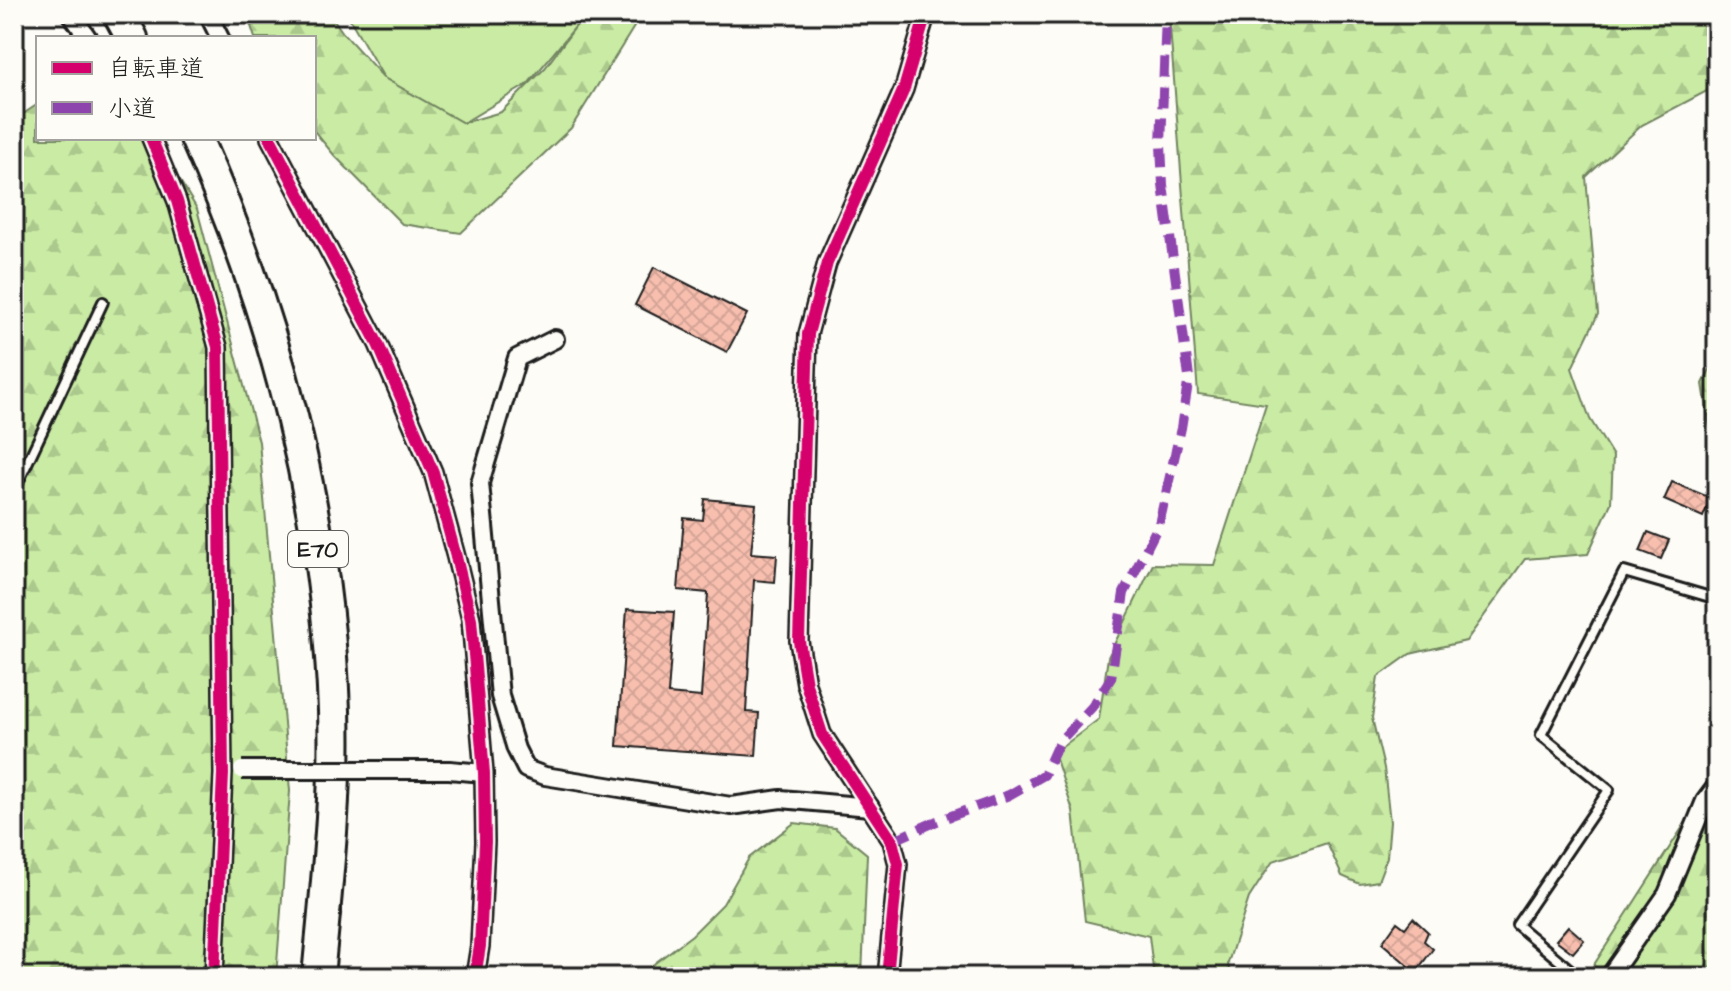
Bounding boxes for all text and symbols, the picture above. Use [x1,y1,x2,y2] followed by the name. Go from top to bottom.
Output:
[36,36,316,140] legend
[108,52,204,86] text: 自転車道
[108,92,156,126] text: 小道
[288,531,348,567] road number: E70

